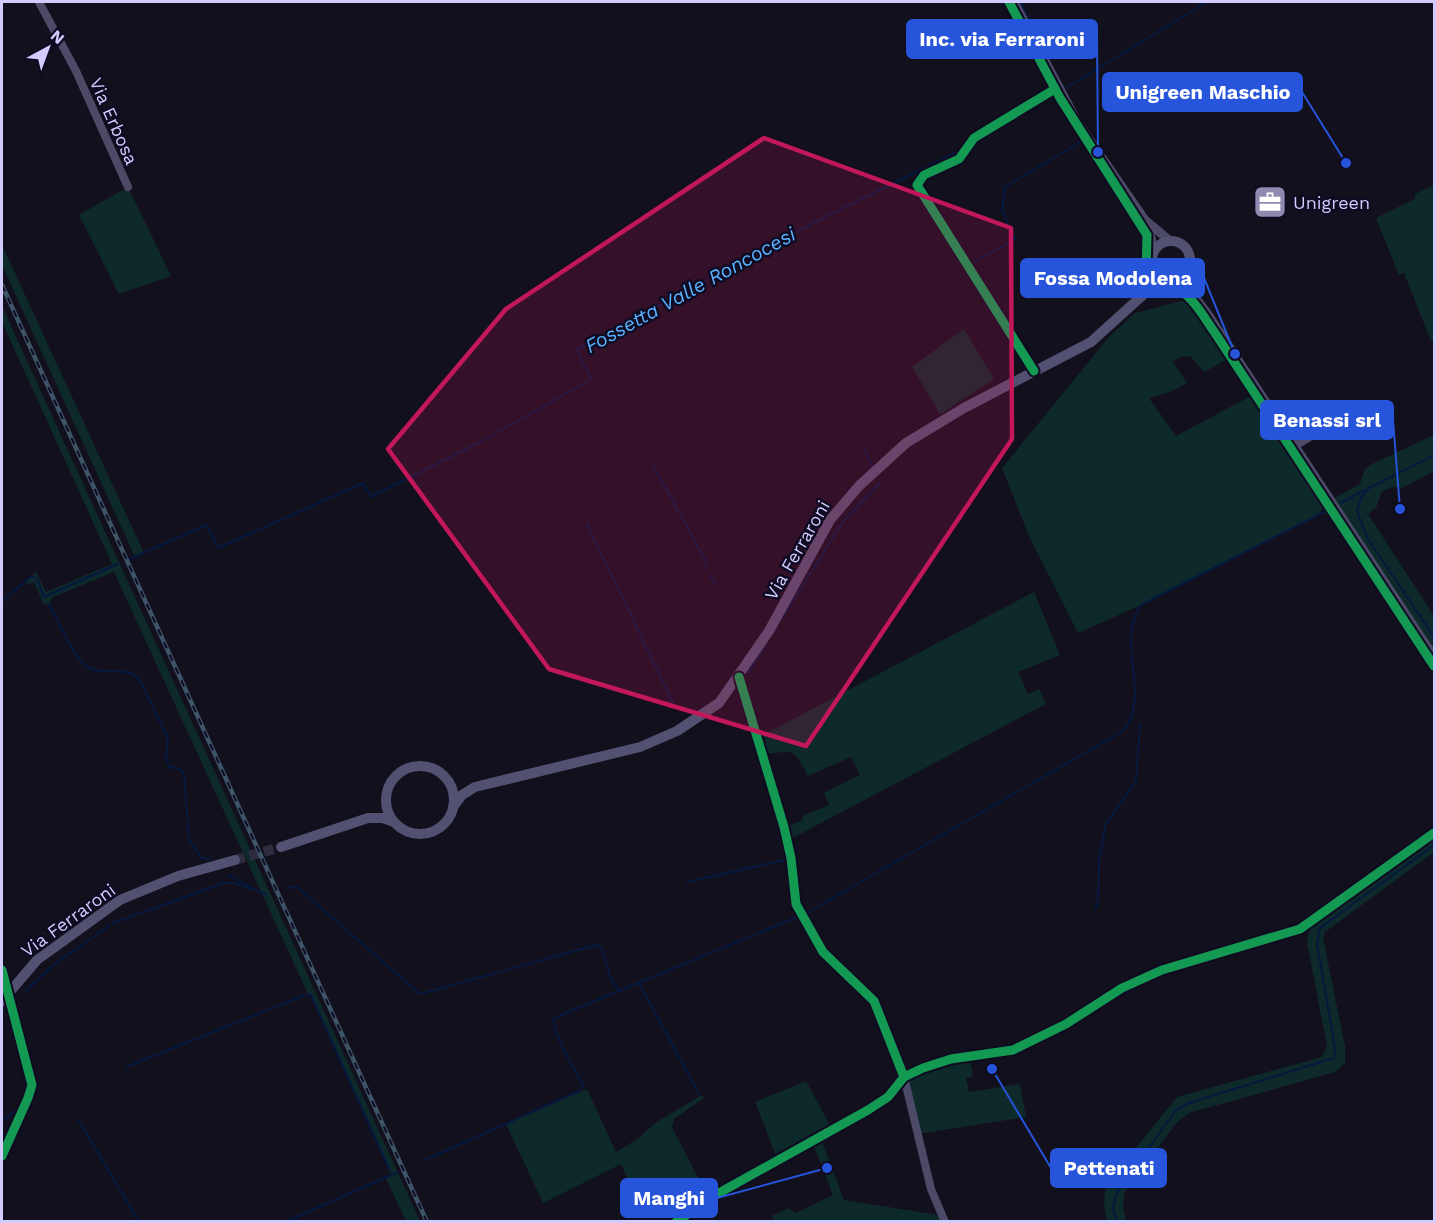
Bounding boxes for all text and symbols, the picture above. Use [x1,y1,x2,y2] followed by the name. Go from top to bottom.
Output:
[18,18,78,78] north arrow
[907,20,1097,58] callout: Inc. via Ferraroni
[47,26,68,48] text: N
[919,27,1085,51] text: Inc. via Ferraroni
[1103,73,1302,111] callout: Unigreen Maschio
[86,74,142,168] street label: Via Erbosa
[1115,80,1291,104] text: Unigreen Maschio
[1252,184,1288,220] office icon: Unigreen
[1293,192,1370,213] place label: Unigreen
[580,222,800,358] water label: Fossetta Valle Roncocesi
[1021,259,1204,297] callout: Fossa Modolena
[1034,266,1193,290] text: Fossa Modolena
[1261,401,1393,439] callout: Benassi srl
[1273,408,1381,432] text: Benassi srl
[760,497,834,603] street label: Via Ferraroni
[17,879,119,961] street label: Via Ferraroni
[1051,1149,1166,1187] callout: Pettenati
[1064,1156,1154,1180] text: Pettenati
[621,1179,717,1217] callout: Manghi
[633,1186,705,1210] text: Manghi

